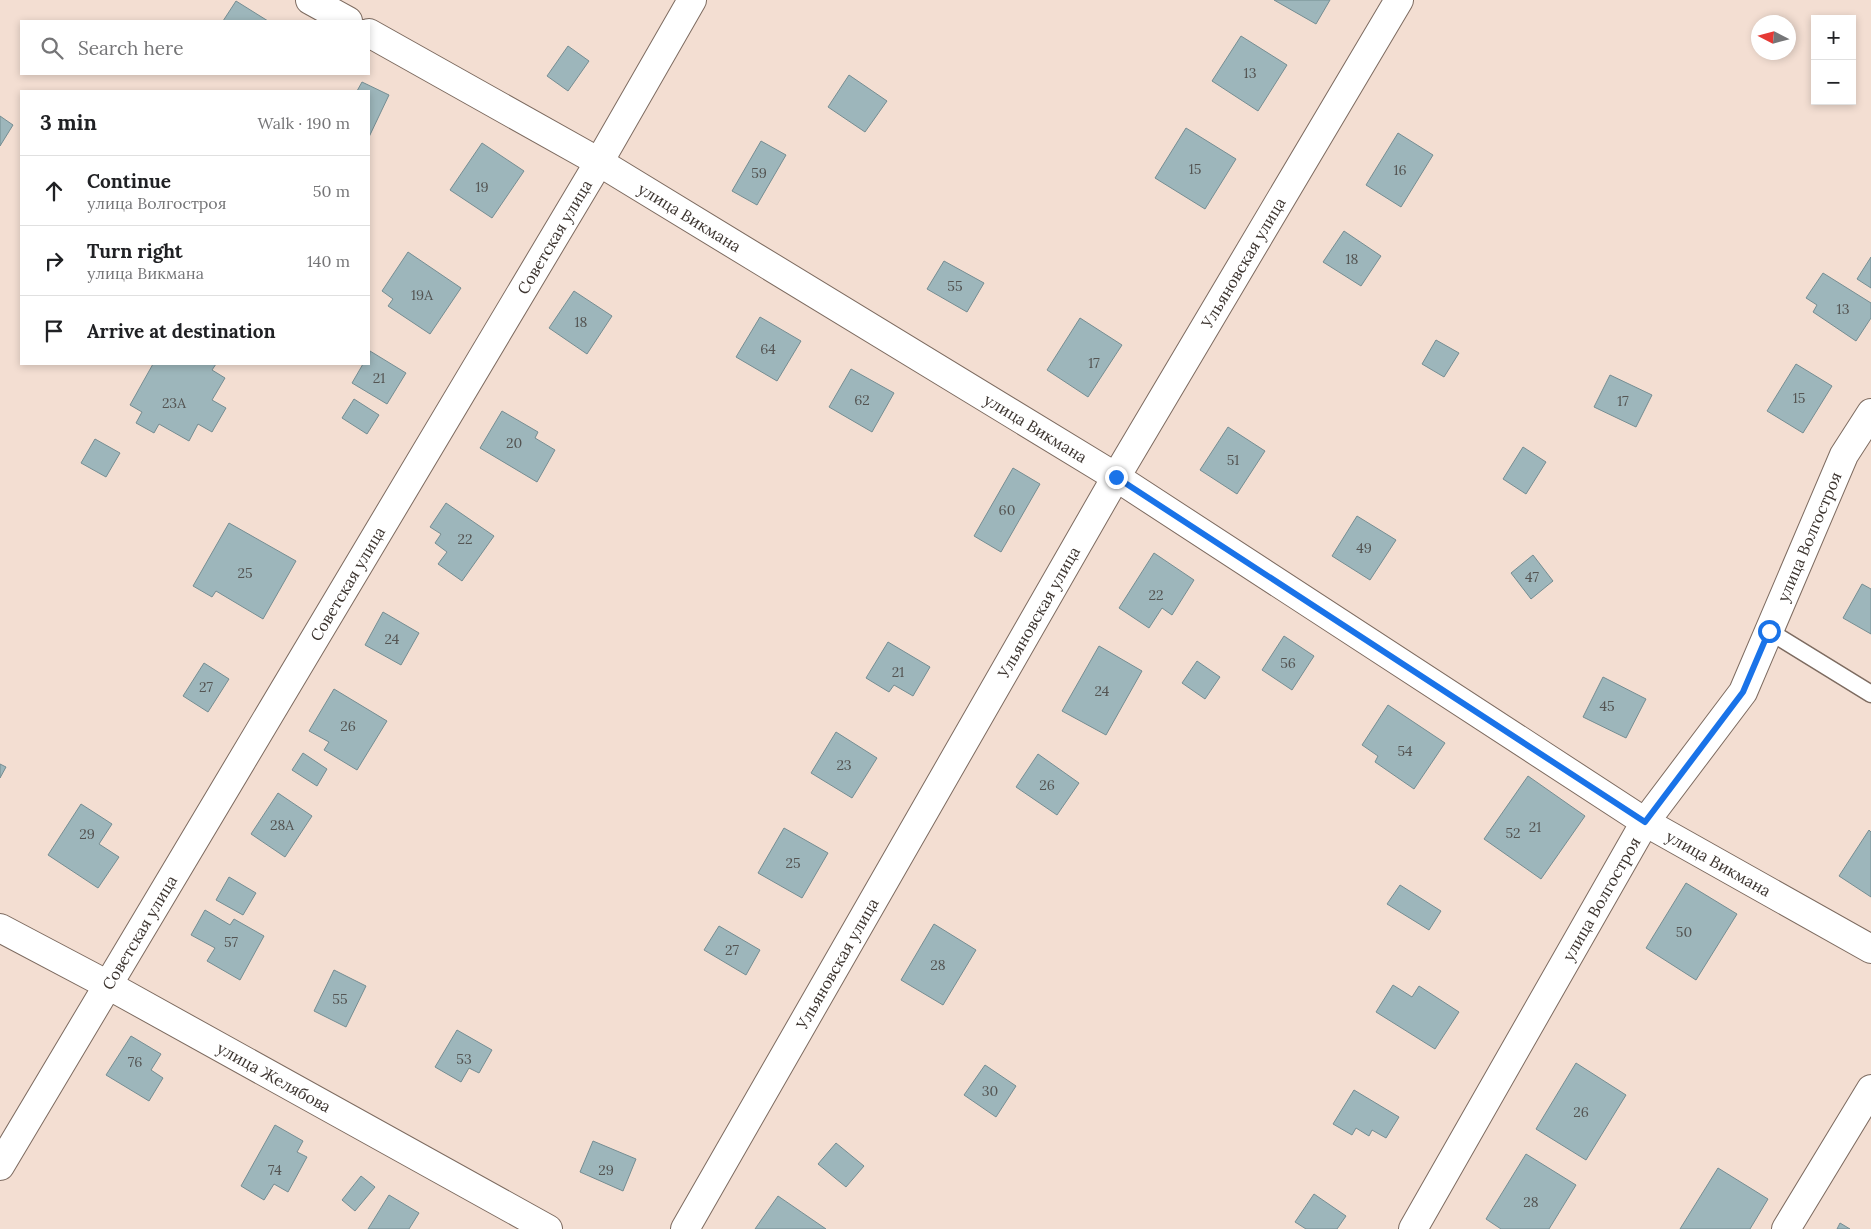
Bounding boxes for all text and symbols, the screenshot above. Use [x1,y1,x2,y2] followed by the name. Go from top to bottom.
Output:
[1751,15,1796,60] north arrow
[1811,15,1856,105] map controls
[1811,15,1856,60] button: +
[20,20,370,75] search box
[38,34,66,62] icon: search
[78,36,184,60] text: Search here
[1811,60,1856,105] button: −
[1244,64,1257,82] house number: 13
[40,109,97,136] text: 3 min
[258,113,350,133] text: Walk · 190 m
[1189,160,1201,178] house number: 15
[1393,161,1407,179] house number: 16
[751,164,767,182] house number: 59
[87,169,171,193] text: Continue
[513,176,596,298] street label: Советская улица
[40,177,68,205] icon: ahead
[475,178,489,196] house number: 19
[635,178,745,256] street label: улица Викмана
[313,181,350,201] text: 50 m
[87,193,226,213] text: улица Волгостроя
[1196,194,1290,332] street label: Ульяновская улица
[87,239,183,263] text: Turn right
[40,247,68,275] icon: right
[1346,250,1359,268] house number: 18
[307,251,350,271] text: 140 m
[87,263,204,283] text: улица Викмана
[947,277,963,295] house number: 55
[411,286,433,304] house number: 19А
[1837,300,1850,318] house number: 13
[575,313,588,331] house number: 18
[40,317,68,345] icon: arrive
[87,319,276,343] text: Arrive at destination
[760,340,776,358] house number: 64
[1088,354,1100,372] house number: 17
[373,369,385,387] house number: 21
[980,389,1091,467] street label: улица Викмана
[1793,389,1805,407] house number: 15
[854,391,870,409] house number: 62
[1617,392,1629,410] house number: 17
[162,394,186,412] house number: 23А
[506,434,522,452] house number: 20
[1227,451,1239,469] house number: 51
[1105,466,1128,489] route end
[1773,469,1846,605] street label: улица Волгостроя
[999,501,1015,519] house number: 60
[306,523,389,645] street label: Советская улица
[457,530,473,548] house number: 22
[1356,539,1372,557] house number: 49
[993,543,1084,682] street label: Ульяновская улица
[237,564,253,582] house number: 25
[1525,568,1540,586] house number: 47
[1148,586,1164,604] house number: 22
[1758,620,1781,643] route start
[385,630,400,648] house number: 24
[1280,654,1296,672] house number: 56
[892,663,904,681] house number: 21
[199,678,214,696] house number: 27
[1095,682,1110,700] house number: 24
[1599,697,1615,715] house number: 45
[340,717,356,735] house number: 26
[1397,742,1413,760] house number: 54
[836,756,852,774] house number: 23
[1039,776,1055,794] house number: 26
[270,816,294,834] house number: 28А
[1529,818,1541,836] house number: 21
[1505,824,1521,842] house number: 52
[79,825,95,843] house number: 29
[1663,826,1774,901] street label: улица Викмана
[1558,833,1644,964] street label: улица Волгостроя
[785,854,801,872] house number: 25
[97,872,181,993] street label: Советская улица
[791,894,883,1034] street label: Ульяновская улица
[1676,923,1692,941] house number: 50
[224,933,239,951] house number: 57
[725,941,740,959] house number: 27
[930,956,946,974] house number: 28
[332,990,348,1008] house number: 55
[214,1038,334,1117] street label: улица Желябова
[456,1050,472,1068] house number: 53
[128,1053,142,1071] house number: 76
[982,1082,998,1100] house number: 30
[1573,1103,1589,1121] house number: 26
[268,1161,282,1179] house number: 74
[598,1161,614,1179] house number: 29
[1523,1193,1539,1211] house number: 28

